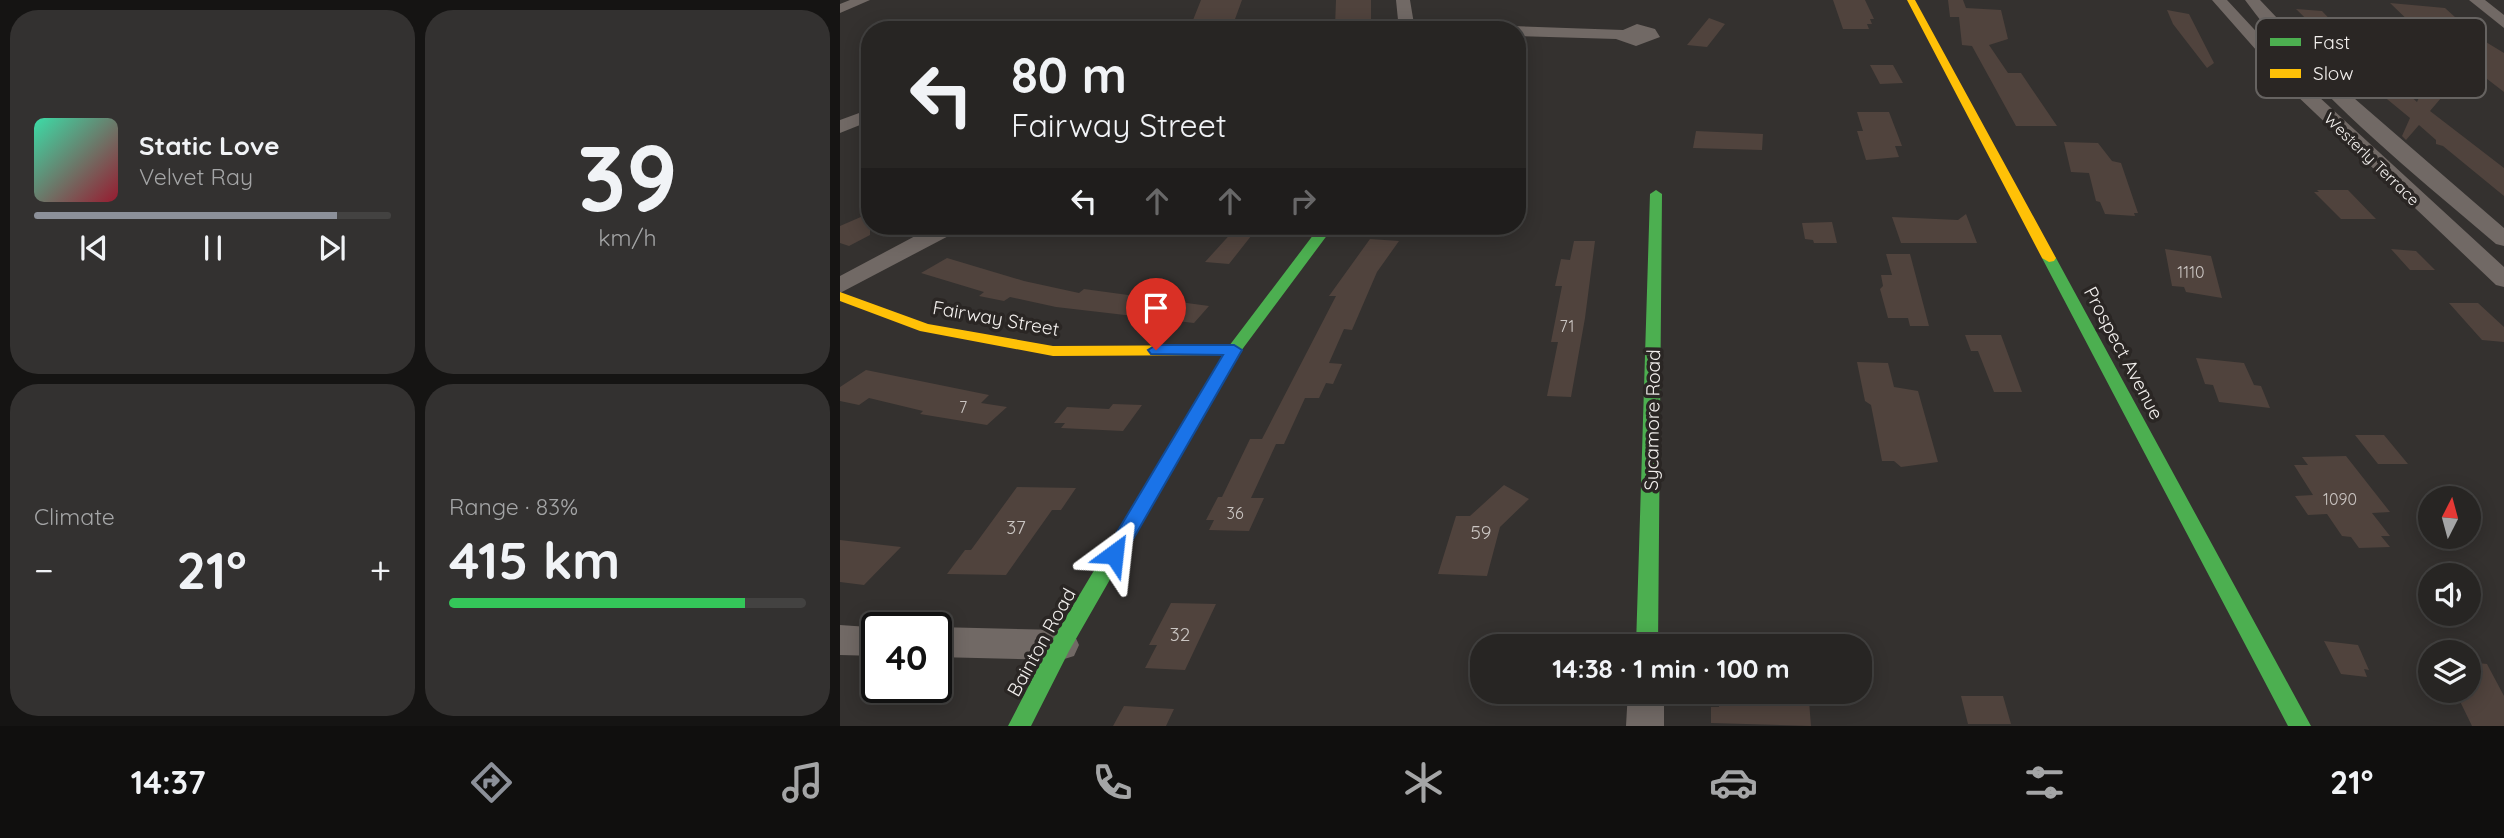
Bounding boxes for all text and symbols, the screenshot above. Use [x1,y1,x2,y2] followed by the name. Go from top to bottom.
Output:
[2256,18,2486,98] legend
[2313,30,2350,54] text: Fast
[1011,44,1127,105] text: 80 m
[896,49,987,140] icon: left
[2313,61,2354,85] text: Slow
[1011,105,1227,145] text: Fairway Street
[2320,108,2424,210] street label: Westerly Terrace
[577,120,678,234] text: 39
[139,129,280,162] text: Static Love
[139,162,253,191] text: Velvet Ray
[1065,182,1103,220] icon: left
[1138,182,1176,220] icon: ahead
[1211,182,1249,220] icon: ahead
[1284,182,1322,220] icon: right
[598,223,657,252] text: km/h
[75,229,113,267] icon: previous
[194,229,232,267] icon: pause
[313,229,351,267] icon: next
[2177,262,2205,282] house number: 1110
[1126,278,1186,350] pin
[2079,282,2169,424] street label: Prospect Avenue
[1137,289,1175,327] icon: arrive
[931,295,1061,341] street label: Fairway Street
[1560,316,1574,336] house number: 71
[1639,349,1665,491] street label: Sycamore Road
[959,397,967,417] house number: 7
[2418,486,2482,550] north arrow
[2418,486,2481,703] map controls
[2323,489,2357,509] house number: 1090
[449,492,578,521] text: Range · 83%
[34,502,115,531] text: Climate
[1227,503,1244,523] house number: 36
[1006,515,1026,539] house number: 37
[1077,517,1151,591] position arrow
[1471,520,1491,544] house number: 59
[449,527,620,592] text: 415 km
[177,537,247,602] text: 21°
[34,546,54,594] text: −
[370,546,391,594] text: +
[2418,563,2481,626] button: sound
[1001,584,1081,700] street label: Bainton Road
[861,612,952,703] speed limit sign: 40
[1170,622,1190,646] house number: 32
[2418,640,2481,703] button: layers
[1552,652,1790,685] text: 14:38 · 1 min · 100 m
[467,758,516,807] icon: directions
[778,758,827,807] icon: music
[1088,758,1137,807] icon: phone
[1399,758,1448,807] icon: climate
[1709,758,1758,807] icon: car
[2020,758,2069,807] icon: filters
[131,762,206,802] text: 14:37
[2330,762,2373,802] text: 21°

